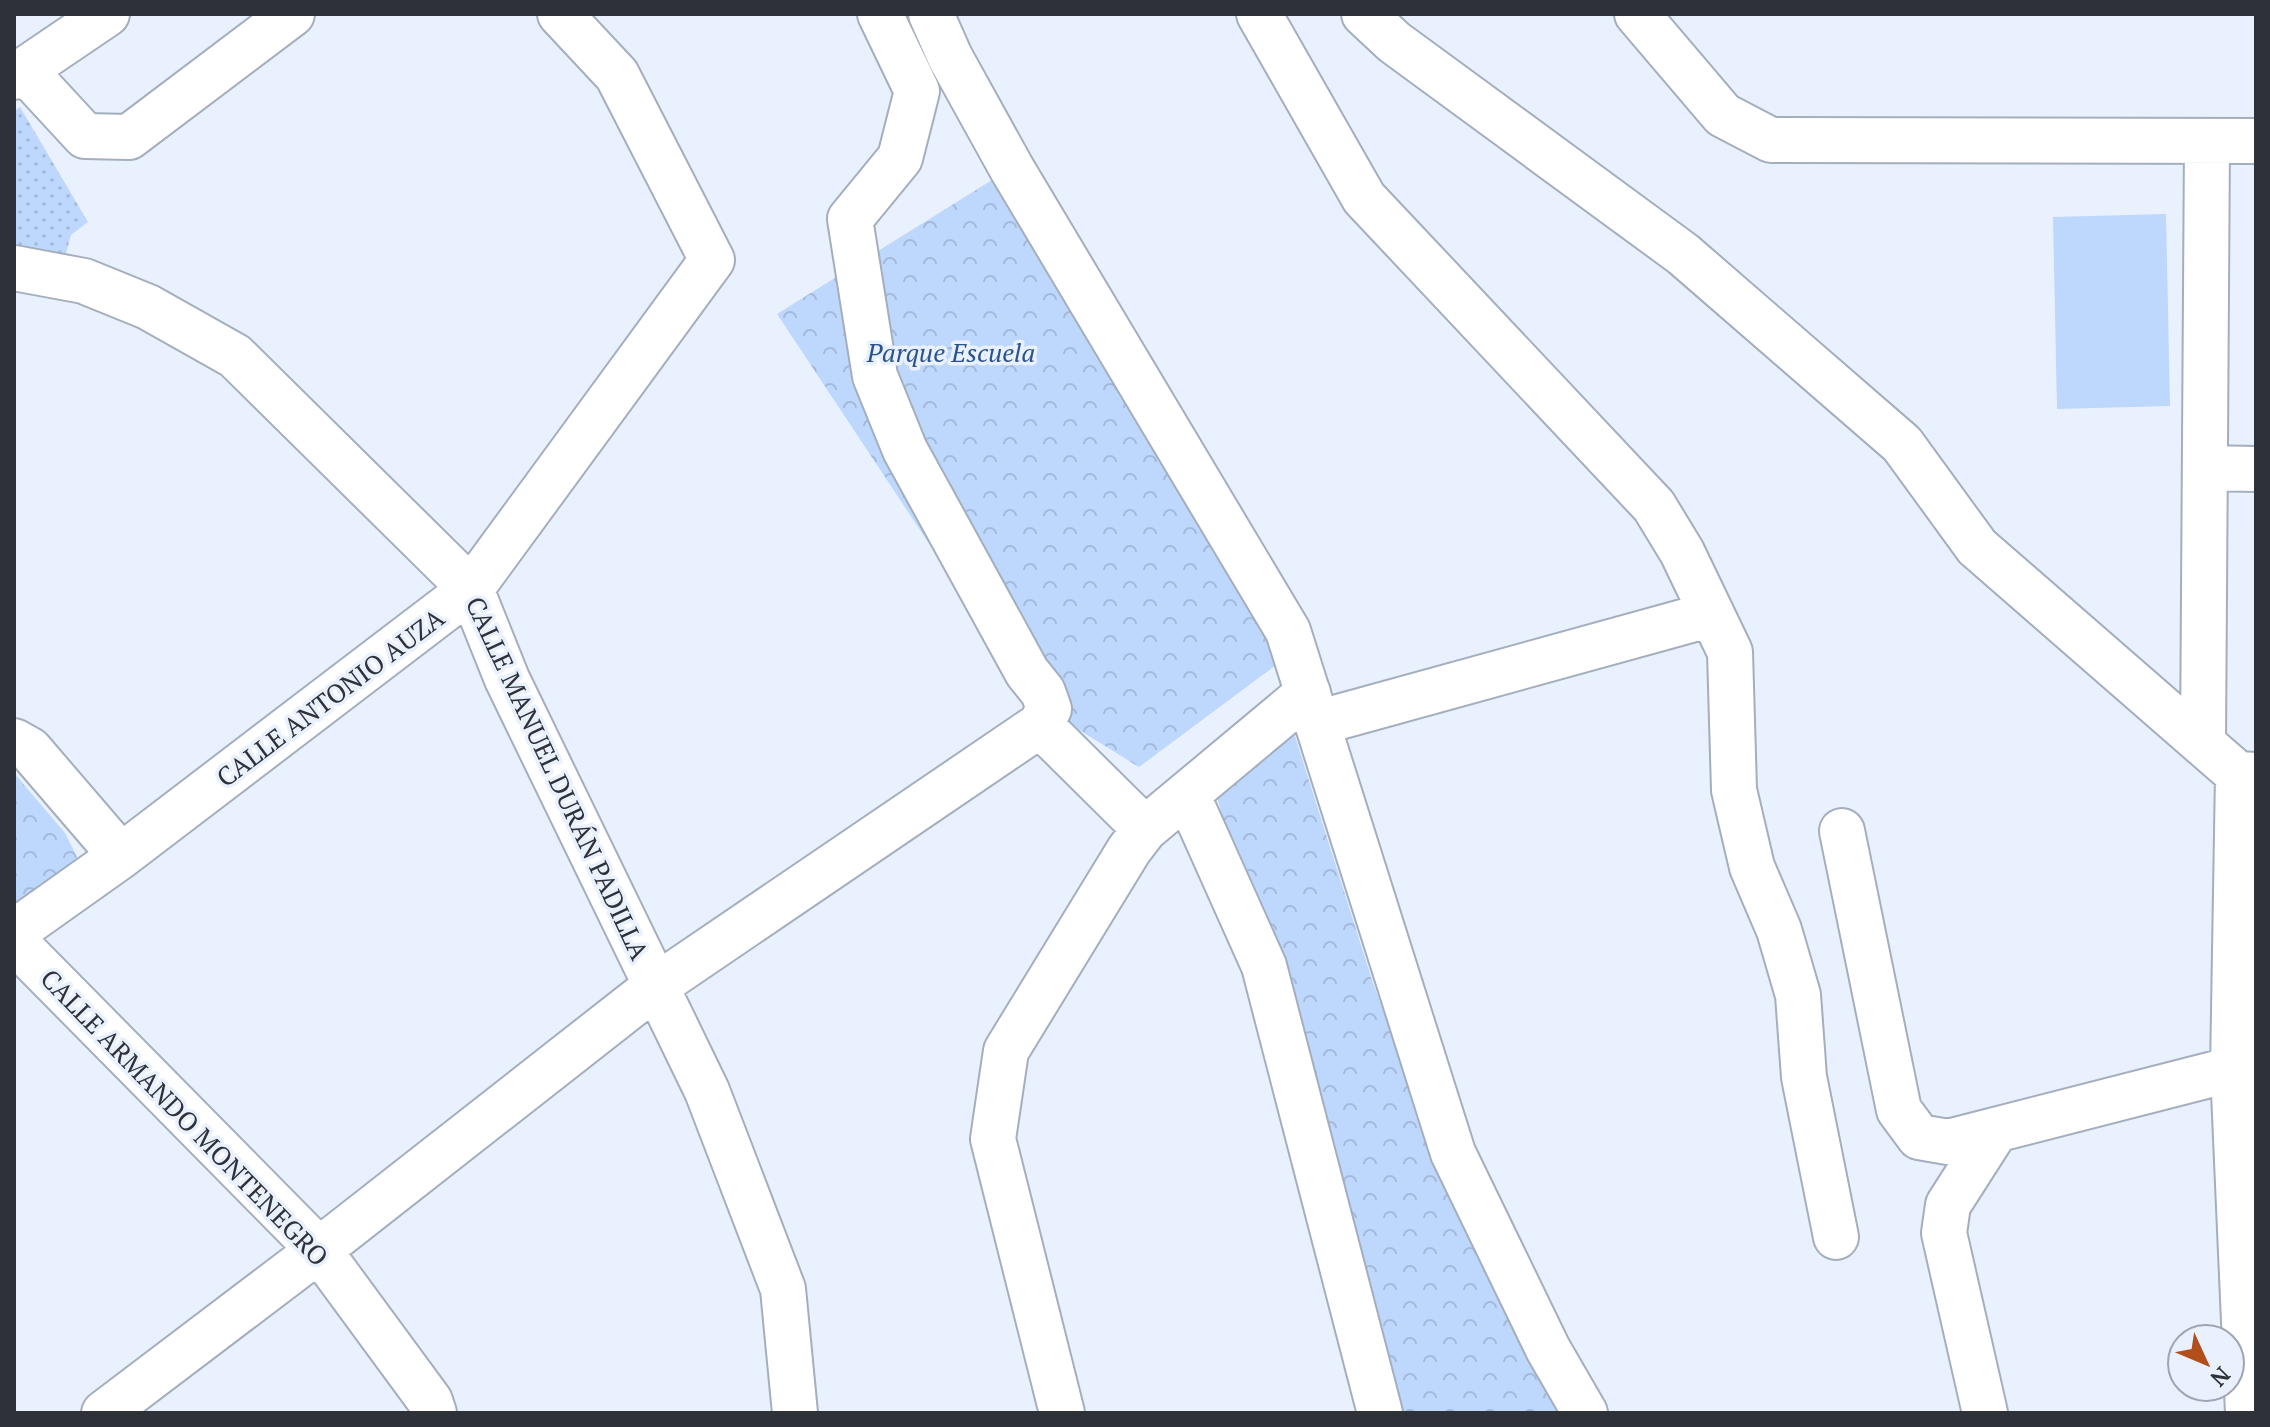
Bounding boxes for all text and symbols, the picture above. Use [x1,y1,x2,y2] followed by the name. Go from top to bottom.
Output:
[866,335,1035,369] park label: Parque Escuela
[459,591,657,965] street label: CALLE MANUEL DURÁN PADILLA
[209,600,451,794] street label: CALLE ANTONIO AUZA
[34,961,336,1273] street label: CALLE ARMANDO MONTENEGRO
[2166,1323,2246,1403] north arrow
[2204,1361,2237,1394] text: N

